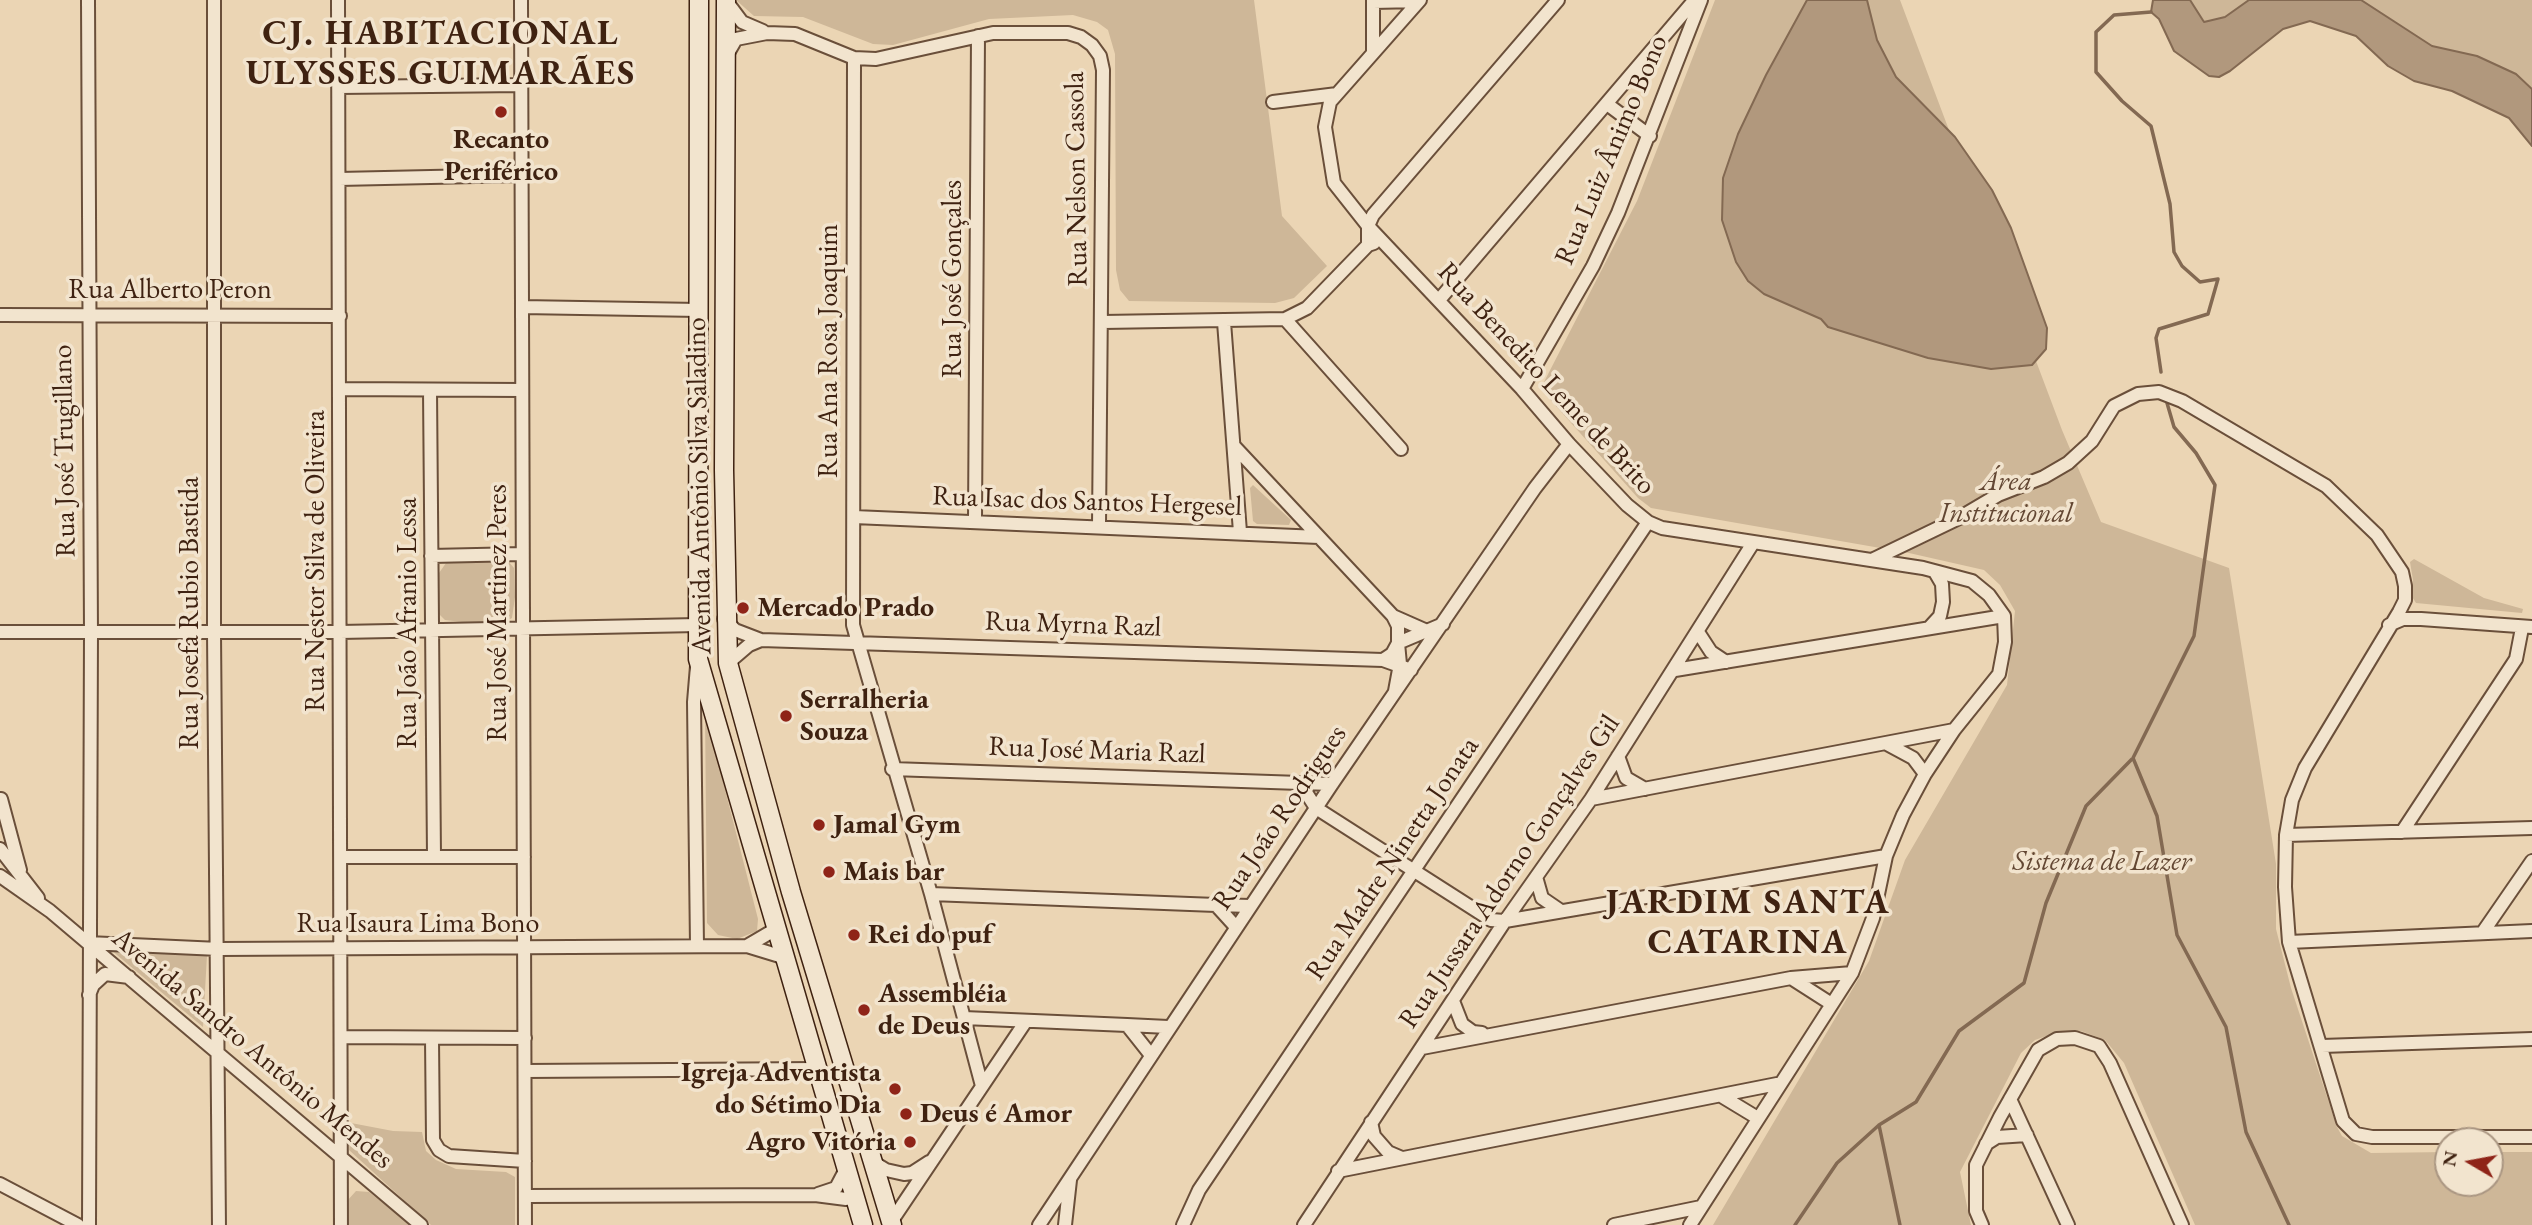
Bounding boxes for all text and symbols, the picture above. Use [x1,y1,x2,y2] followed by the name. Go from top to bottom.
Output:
[248,13,634,95] district label: CJ. HABITACIONAL ULYSSES GUIMARÃES
[1548,30,1676,270] street label: Rua Luiz Ânimo Bono
[1058,71,1096,287] street label: Rua Nelson Cassola
[493,104,509,120] marker: Recanto Periférico
[444,123,558,189] place label: Recanto Periférico
[936,180,970,378] street label: Rua José Gonçales
[812,224,846,478] street label: Rua Ana Rosa Joaquim
[1430,256,1662,502] street label: Rua Benedito Leme de Brito
[68,273,272,307] street label: Rua Alberto Peron
[680,317,720,655] street label: Avenida Antônio Silva Saladino
[46,344,84,558] street label: Rua José Trugillano
[299,410,333,712] street label: Rua Nestor Silva de Oliveira
[1939,465,2073,531] park label: Área Institucional
[173,477,207,749] street label: Rua Josefa Rubio Bastida
[932,480,1242,524] street label: Rua Isac dos Santos Hergesel
[481,484,515,742] street label: Rua José Martinez Peres
[391,497,425,749] street label: Rua João Afranio Lessa
[757,591,934,625] place label: Mercado Prado
[735,600,751,616] marker: Mercado Prado
[984,605,1162,645] street label: Rua Myrna Razl
[800,683,929,749] place label: Serralheria Souza
[778,708,794,724] marker: Serralheria Souza
[1392,709,1628,1035] street label: Rua Jussara Adorno Gonçalves Gil
[1206,719,1354,917] street label: Rua João Rodrigues
[988,730,1206,772] street label: Rua José Maria Razl
[1299,731,1487,987] street label: Rua Madre Ninetta Jonata
[833,808,961,842] place label: Jamal Gym
[811,817,827,833] marker: Jamal Gym
[2013,845,2191,879] park label: Sistema de Lazer
[843,855,944,889] place label: Mais bar
[821,864,837,880] marker: Mais bar
[1607,882,1889,964] district label: JARDIM SANTA CATARINA
[297,907,539,941] street label: Rua Isaura Lima Bono
[868,918,993,952] place label: Rei do puf
[105,921,399,1177] street label: Avenida Sandro Antônio Mendes
[846,927,862,943] marker: Rei do puf
[878,977,1007,1043] place label: Assembléia de Deus
[856,1002,872,1018] marker: Assembléia de Deus
[681,1056,881,1122] place label: Igreja Adventista do Sétimo Dia
[887,1081,903,1097] marker: Igreja Adventista do Sétimo Dia
[920,1097,1072,1131] place label: Deus é Amor
[898,1106,914,1122] marker: Deus é Amor
[746,1125,896,1159] place label: Agro Vitória
[2434,1127,2504,1197] north arrow
[902,1134,918,1150] marker: Agro Vitória
[2436,1149,2463,1168] text: N

